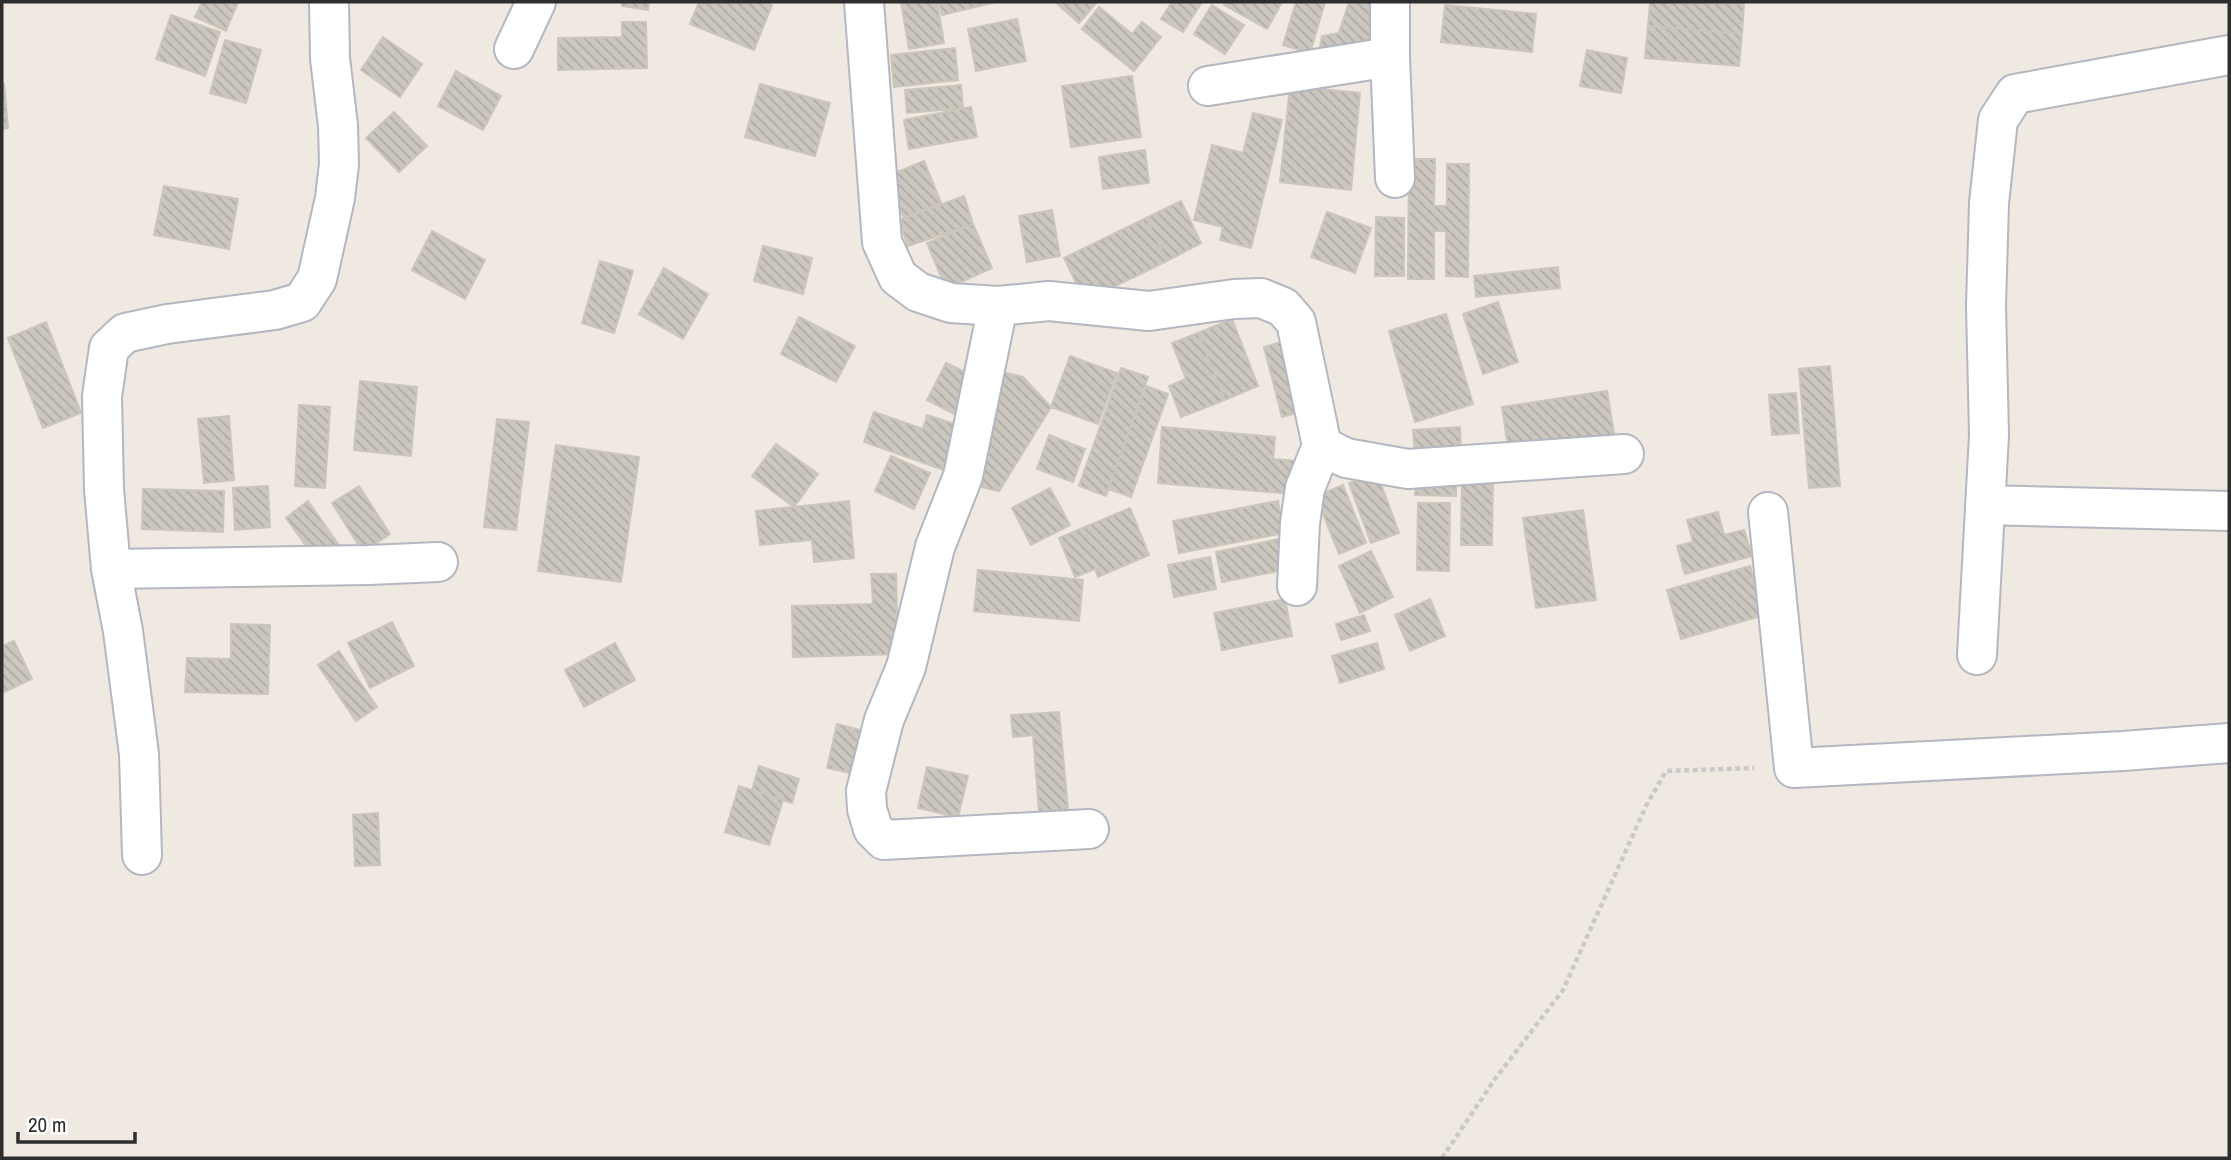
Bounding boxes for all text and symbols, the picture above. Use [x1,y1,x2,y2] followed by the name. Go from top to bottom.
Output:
[18,1100,135,1144] scale bar
[28,1110,66,1139] text: 20 m

